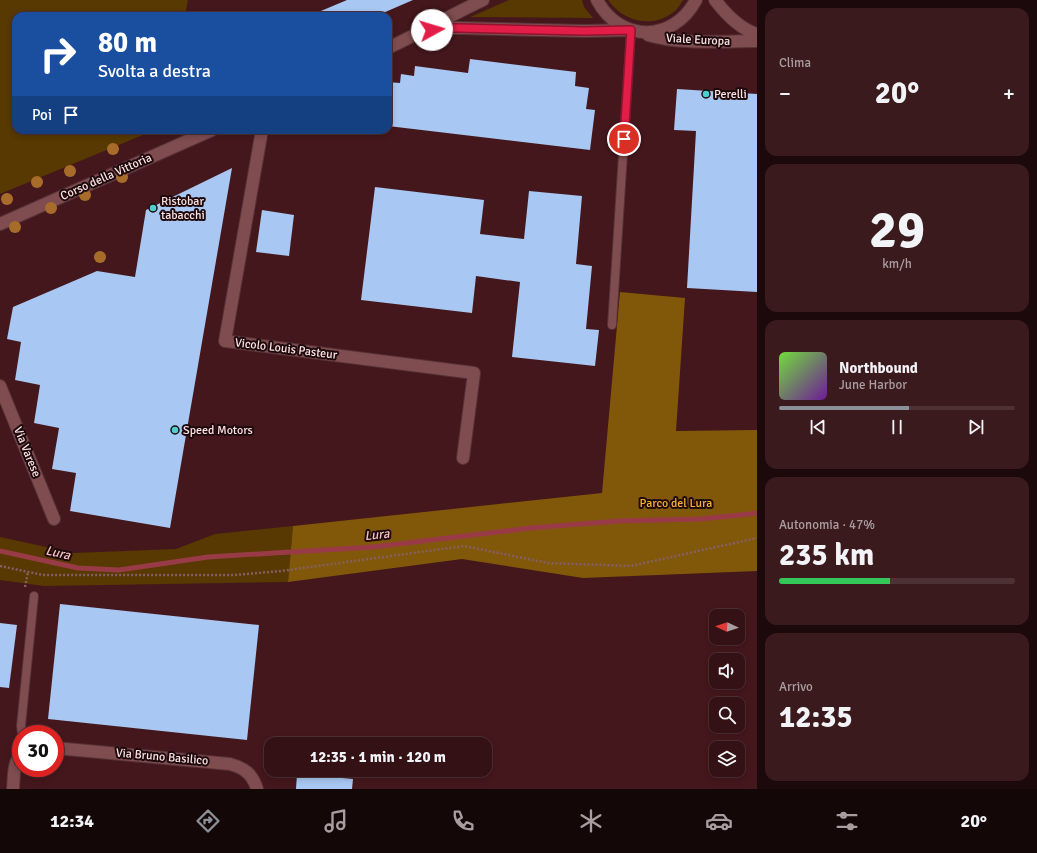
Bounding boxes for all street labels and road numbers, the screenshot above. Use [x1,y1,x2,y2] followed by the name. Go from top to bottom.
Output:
[665,31,731,49] street label: Viale Europa
[58,150,154,204] street label: Corso della Vittoria
[234,335,339,363] street label: Vicolo Louis Pasteur
[10,425,44,479] street label: Via Varese
[115,745,209,769] street label: Via Bruno Basilico

